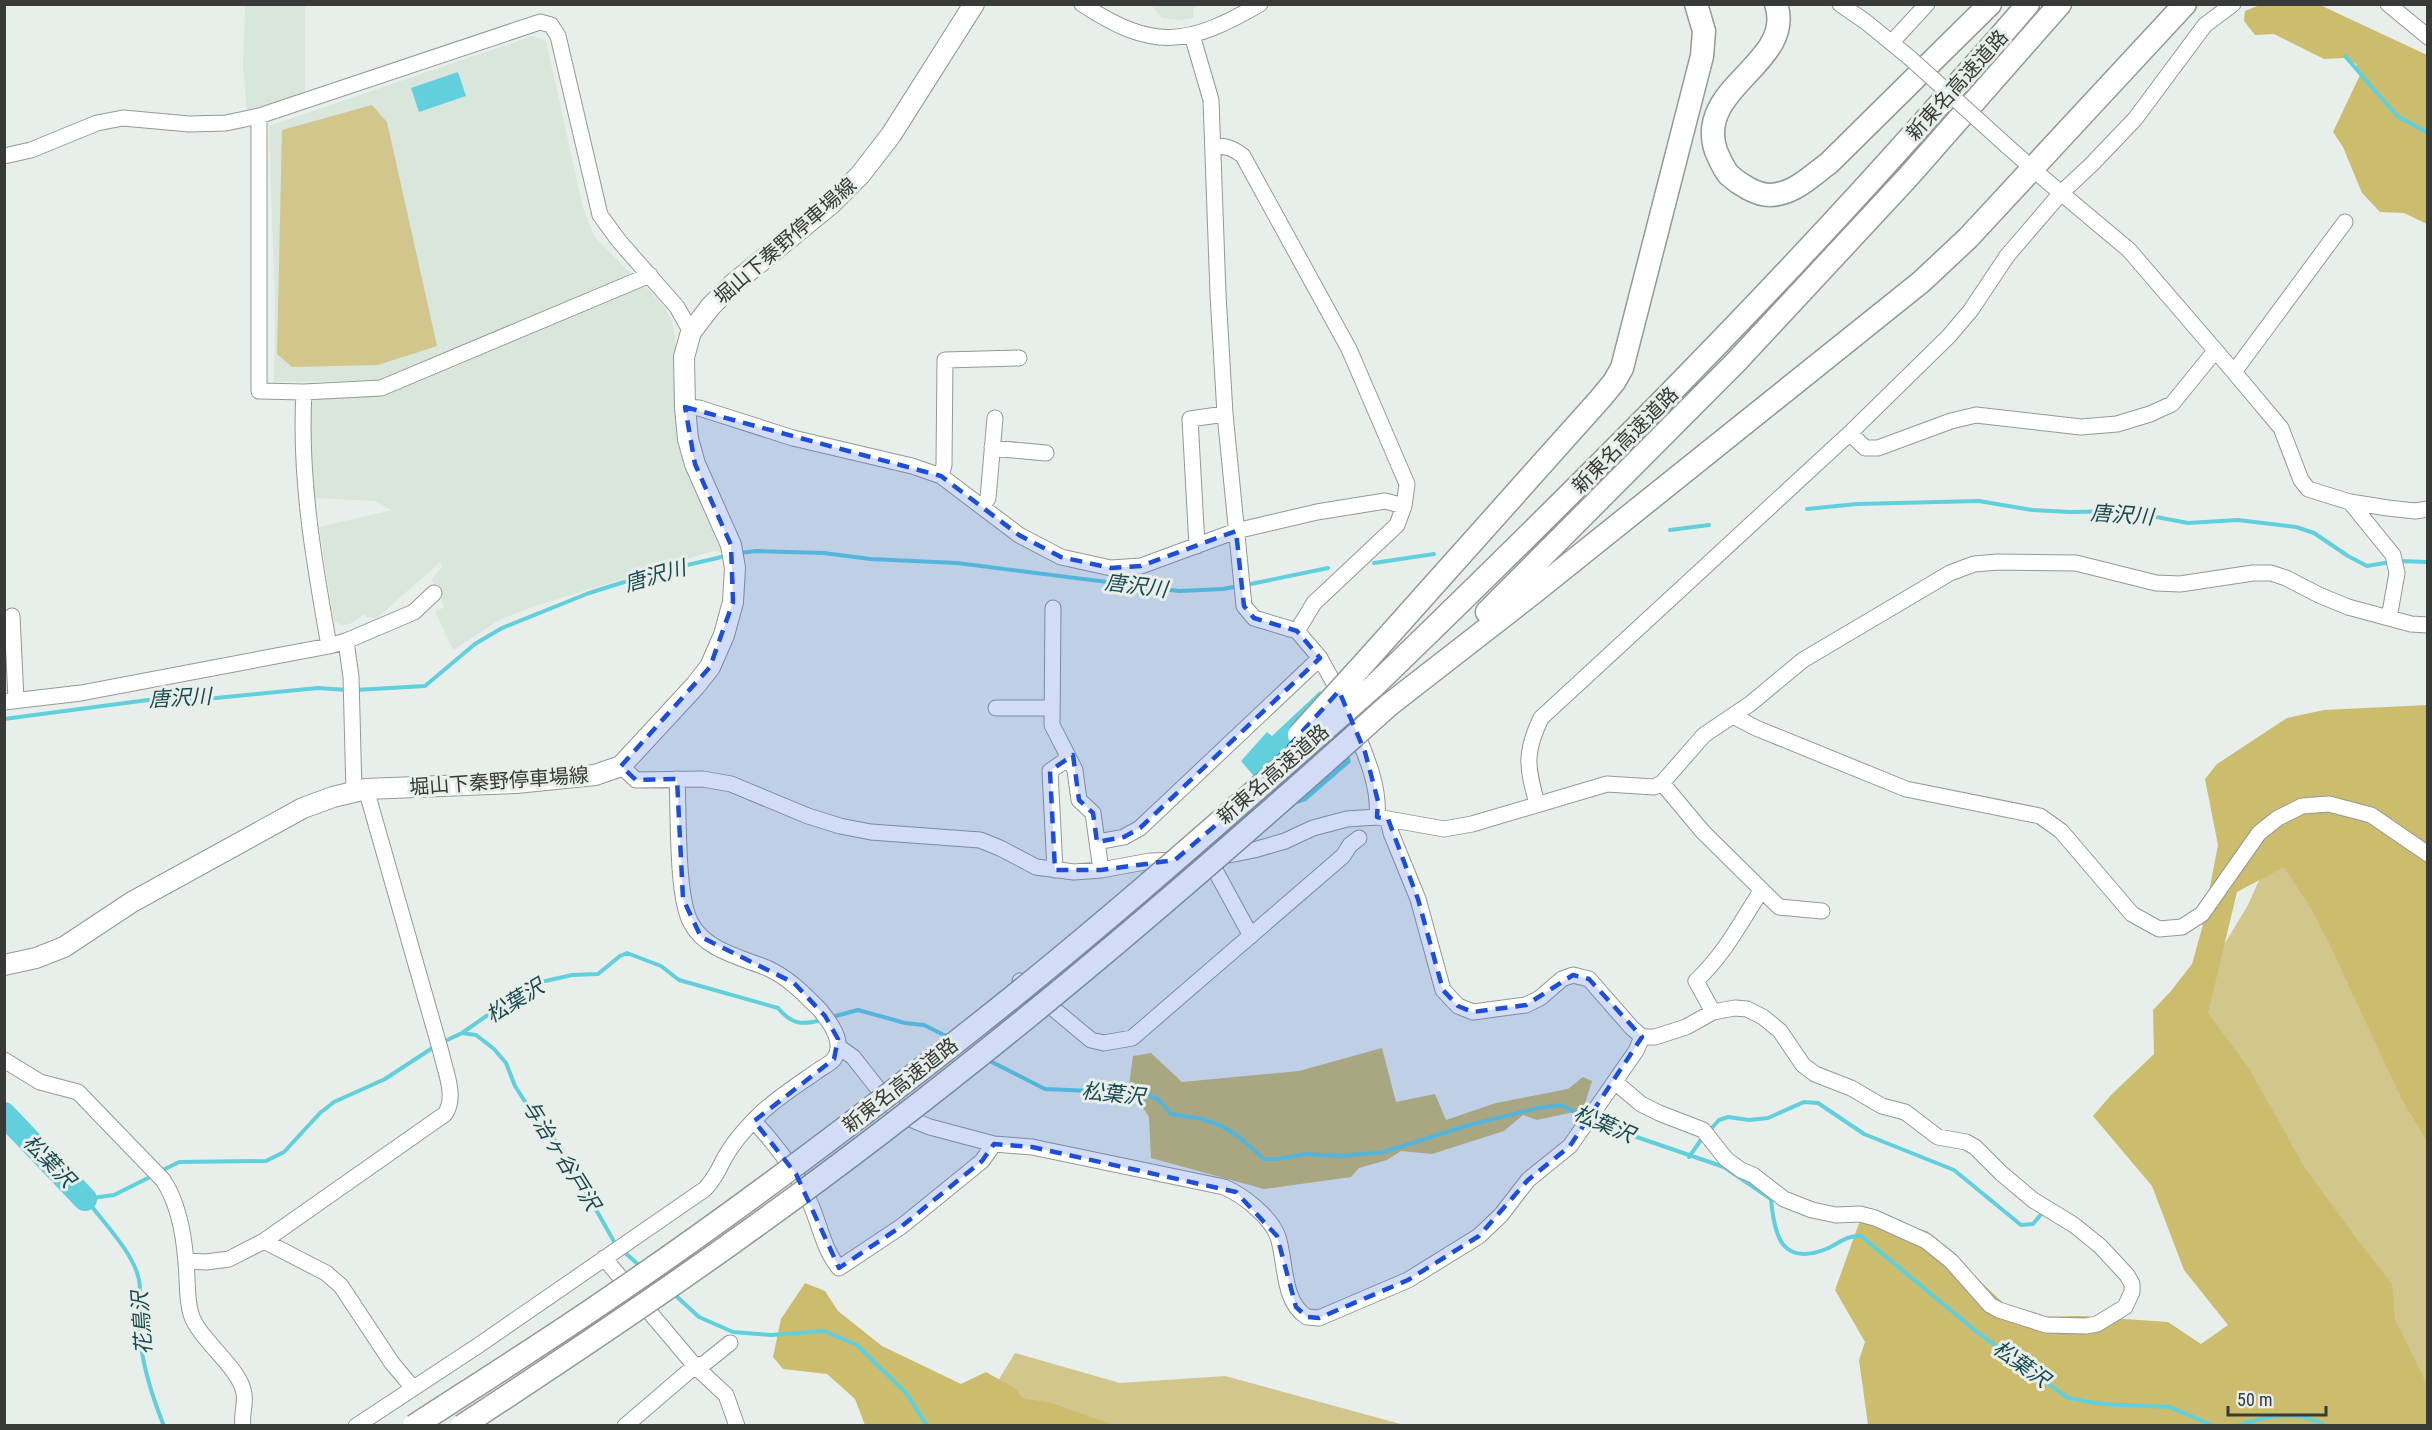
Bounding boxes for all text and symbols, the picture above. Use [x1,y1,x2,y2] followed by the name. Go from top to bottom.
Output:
[1901,25,2013,145] street label: 新東名高速道路
[709,173,861,309] street label: 堀山下秦野停車場線
[1567,382,1683,498] street label: 新東名高速道路
[2090,501,2156,529] water label: 唐沢川
[621,555,691,596] water label: 唐沢川
[1103,570,1171,602] water label: 唐沢川
[148,684,214,712] water label: 唐沢川
[1212,719,1334,829] street label: 新東名高速道路
[408,763,590,799] street label: 堀山下秦野停車場線
[482,973,551,1028] water label: 松葉沢
[837,1032,963,1138] street label: 新東名高速道路
[1080,1079,1149,1110] water label: 松葉沢
[517,1095,606,1217] water label: 与治ヶ谷戸沢
[1570,1101,1640,1149] water label: 松葉沢
[18,1130,82,1194] water label: 松葉沢
[128,1288,156,1355] water label: 花鳥沢
[1988,1336,2056,1394] water label: 松葉沢
[2228,1379,2326,1417] scale bar
[2237,1389,2272,1410] text: 50 m

